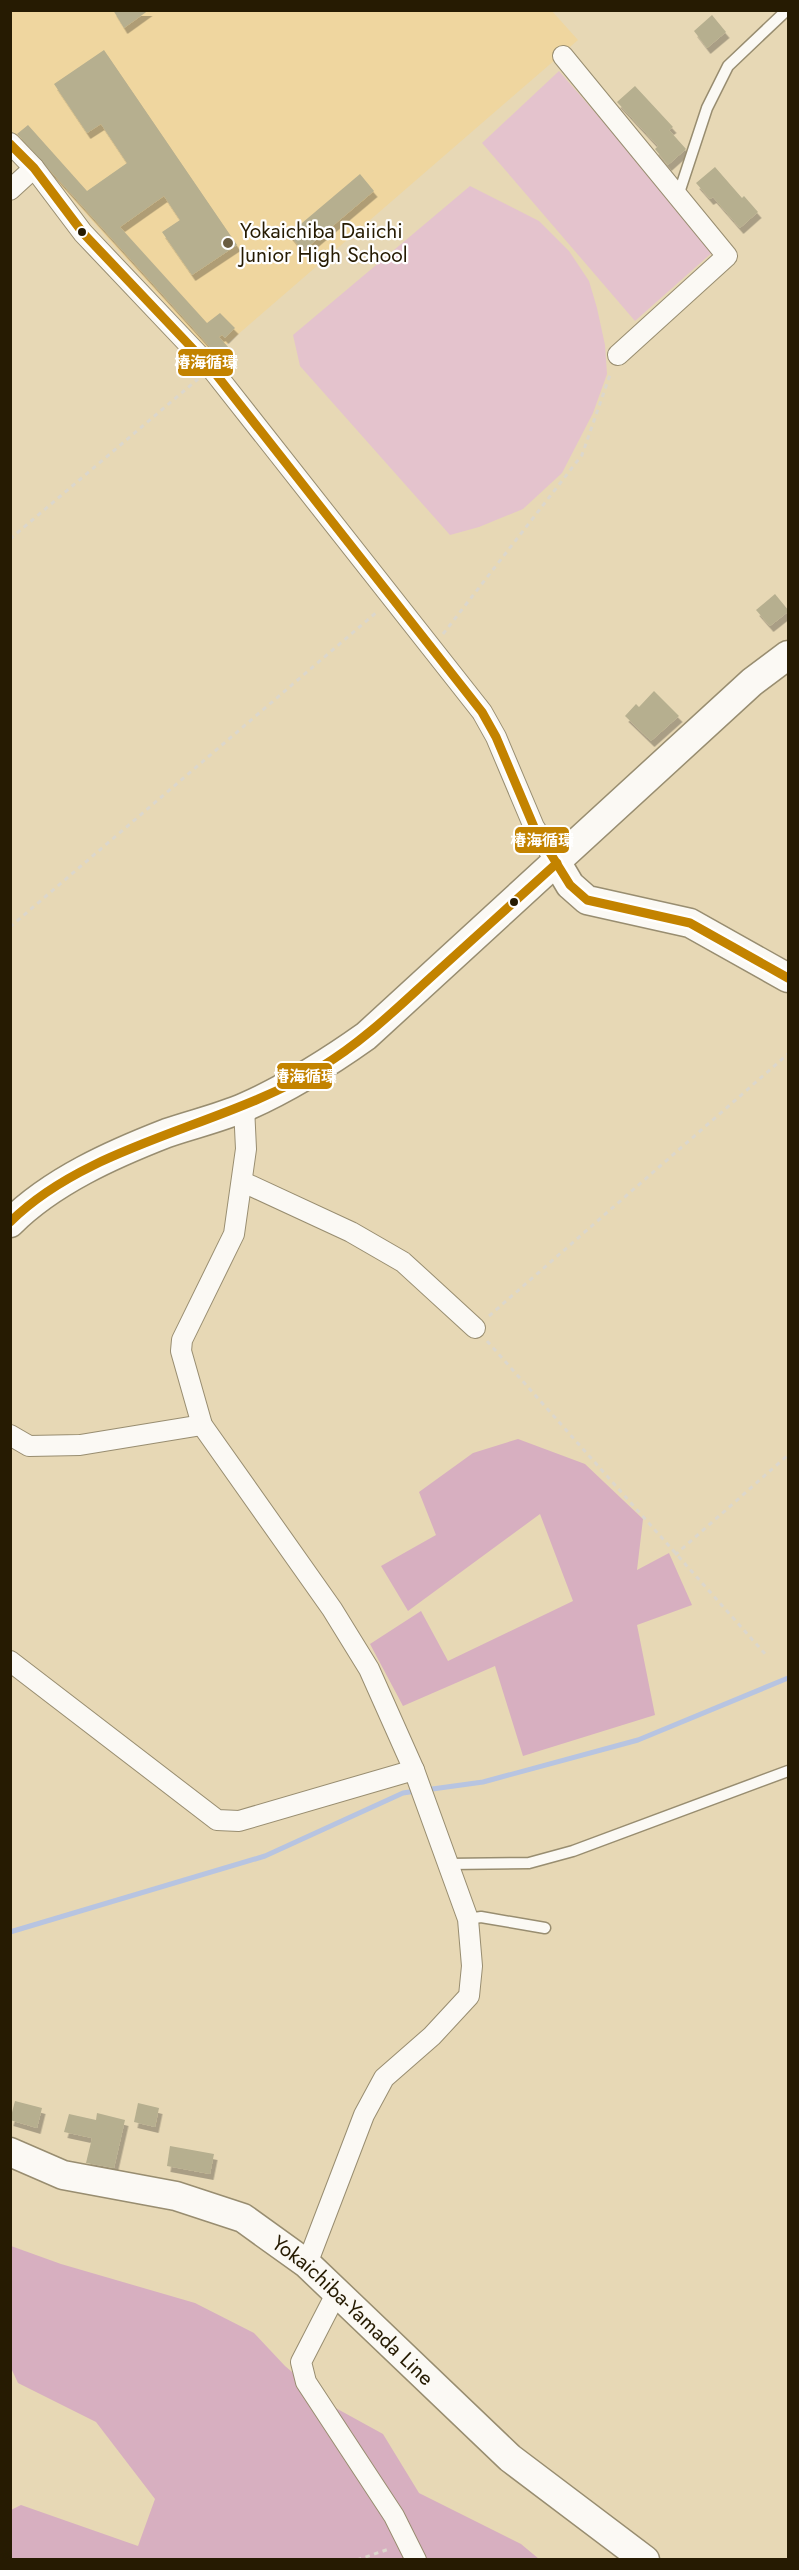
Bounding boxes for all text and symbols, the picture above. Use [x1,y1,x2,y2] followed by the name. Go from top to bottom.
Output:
[237,216,408,270] place label: Yokaichiba Daiichi Junior High School
[76,226,88,238] unlabelled marker
[221,236,235,250] marker: Yokaichiba Daiichi Junior High School
[177,348,234,377] line badge: 椿海循環
[174,351,238,374] text: 椿海循環
[514,826,570,854] line badge: 椿海循環
[510,829,574,852] text: 椿海循環
[508,896,520,908] unlabelled marker
[276,1062,333,1090] line badge: 椿海循環
[273,1065,337,1088] text: 椿海循環
[266,2228,441,2393] street label: Yokaichiba-Yamada Line

